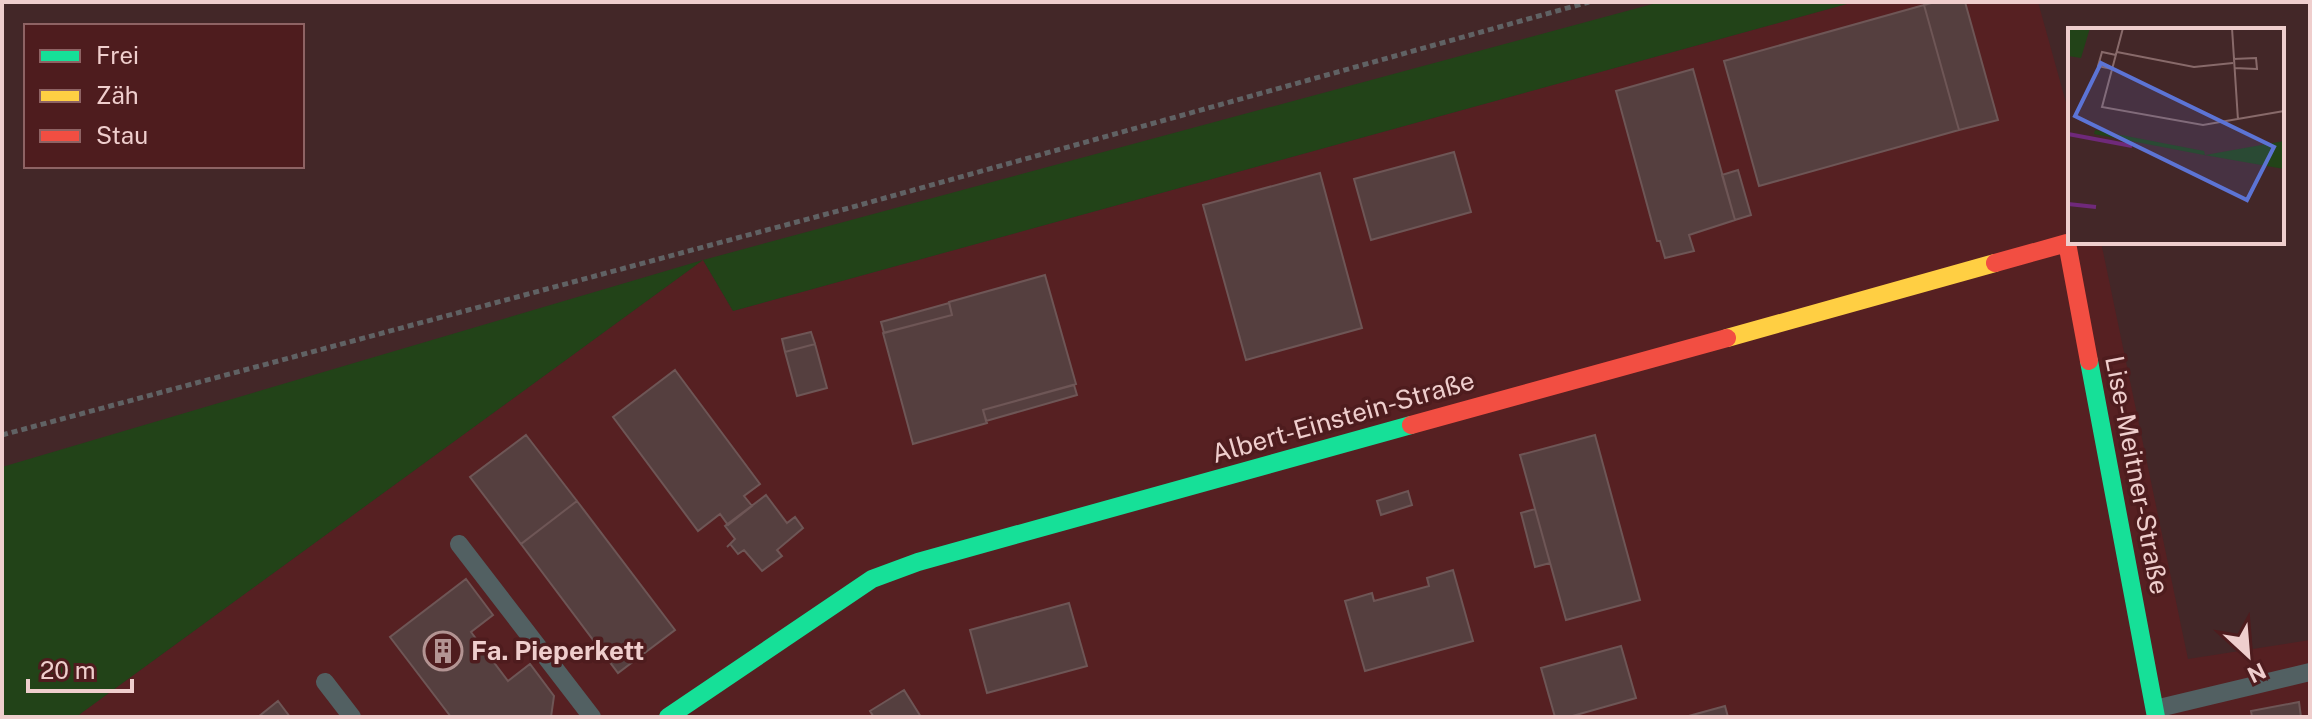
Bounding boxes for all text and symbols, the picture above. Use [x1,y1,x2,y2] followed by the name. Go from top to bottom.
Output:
[24,24,304,168] legend
[2068,28,2284,244] inset map
[96,41,139,69] text: Frei
[96,81,139,109] text: Zäh
[96,121,148,149] text: Stau
[2099,353,2176,597] street label: Lise-Meitner-Straße
[1208,364,1478,469] street label: Albert-Einstein-Straße
[2208,615,2288,695] north arrow
[422,630,464,672] building icon: Fa. Pieperkett
[471,635,644,666] place label: Fa. Pieperkett
[28,643,132,693] scale bar
[40,656,96,684] text: 20 m
[2243,658,2270,688] text: N

